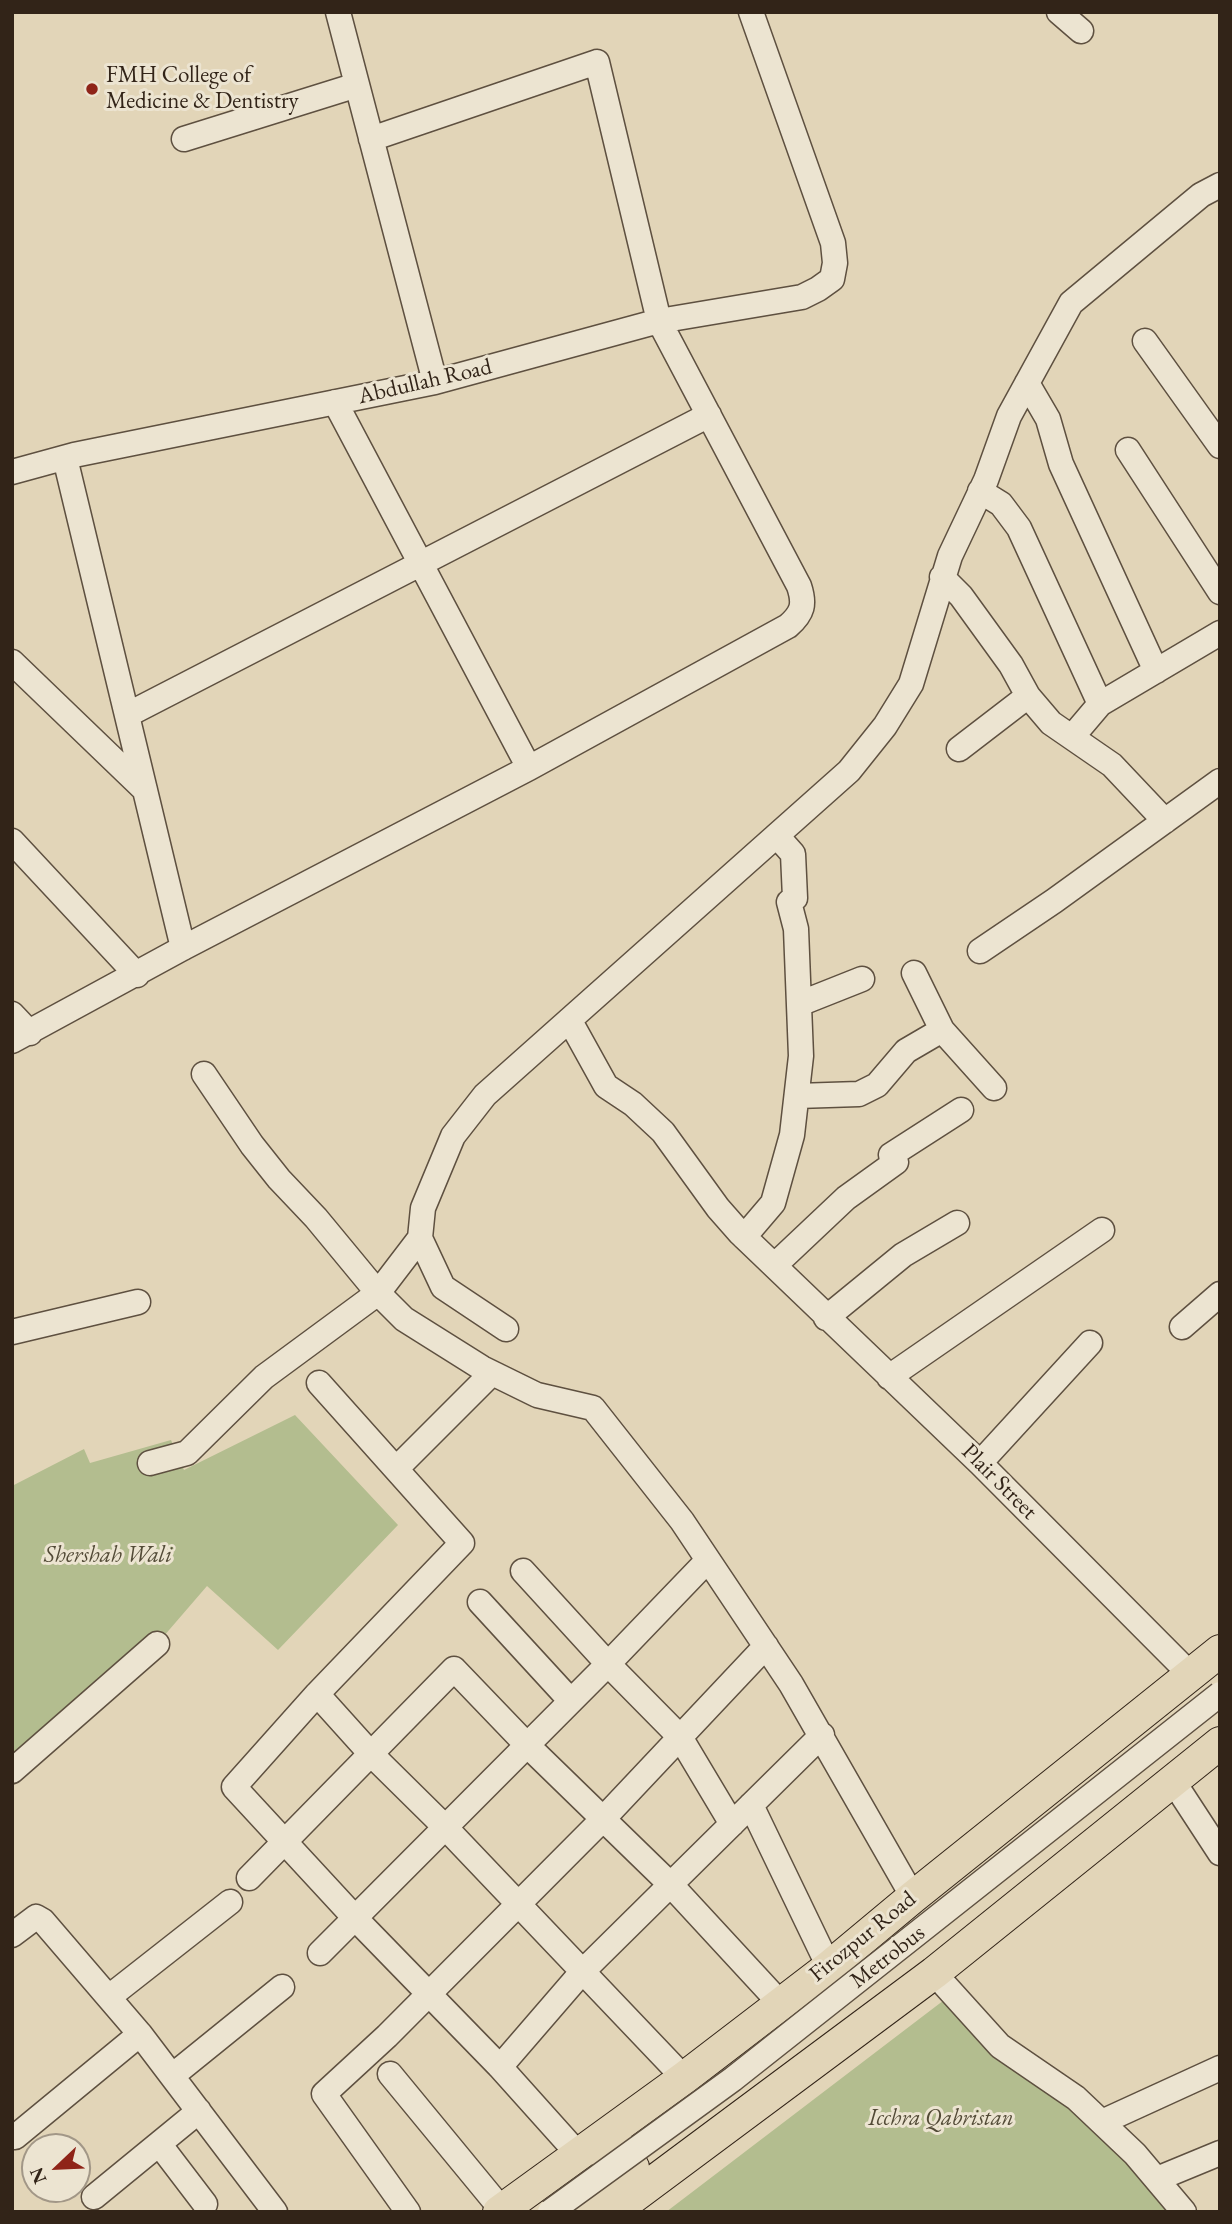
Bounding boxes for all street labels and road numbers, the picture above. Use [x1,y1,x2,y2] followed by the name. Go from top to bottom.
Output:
[355,353,495,411] street label: Abdullah Road
[955,1438,1043,1526] street label: Plair Street
[804,1886,922,1988] street label: Firozpur Road
[845,1919,931,1995] street label: Metrobus

